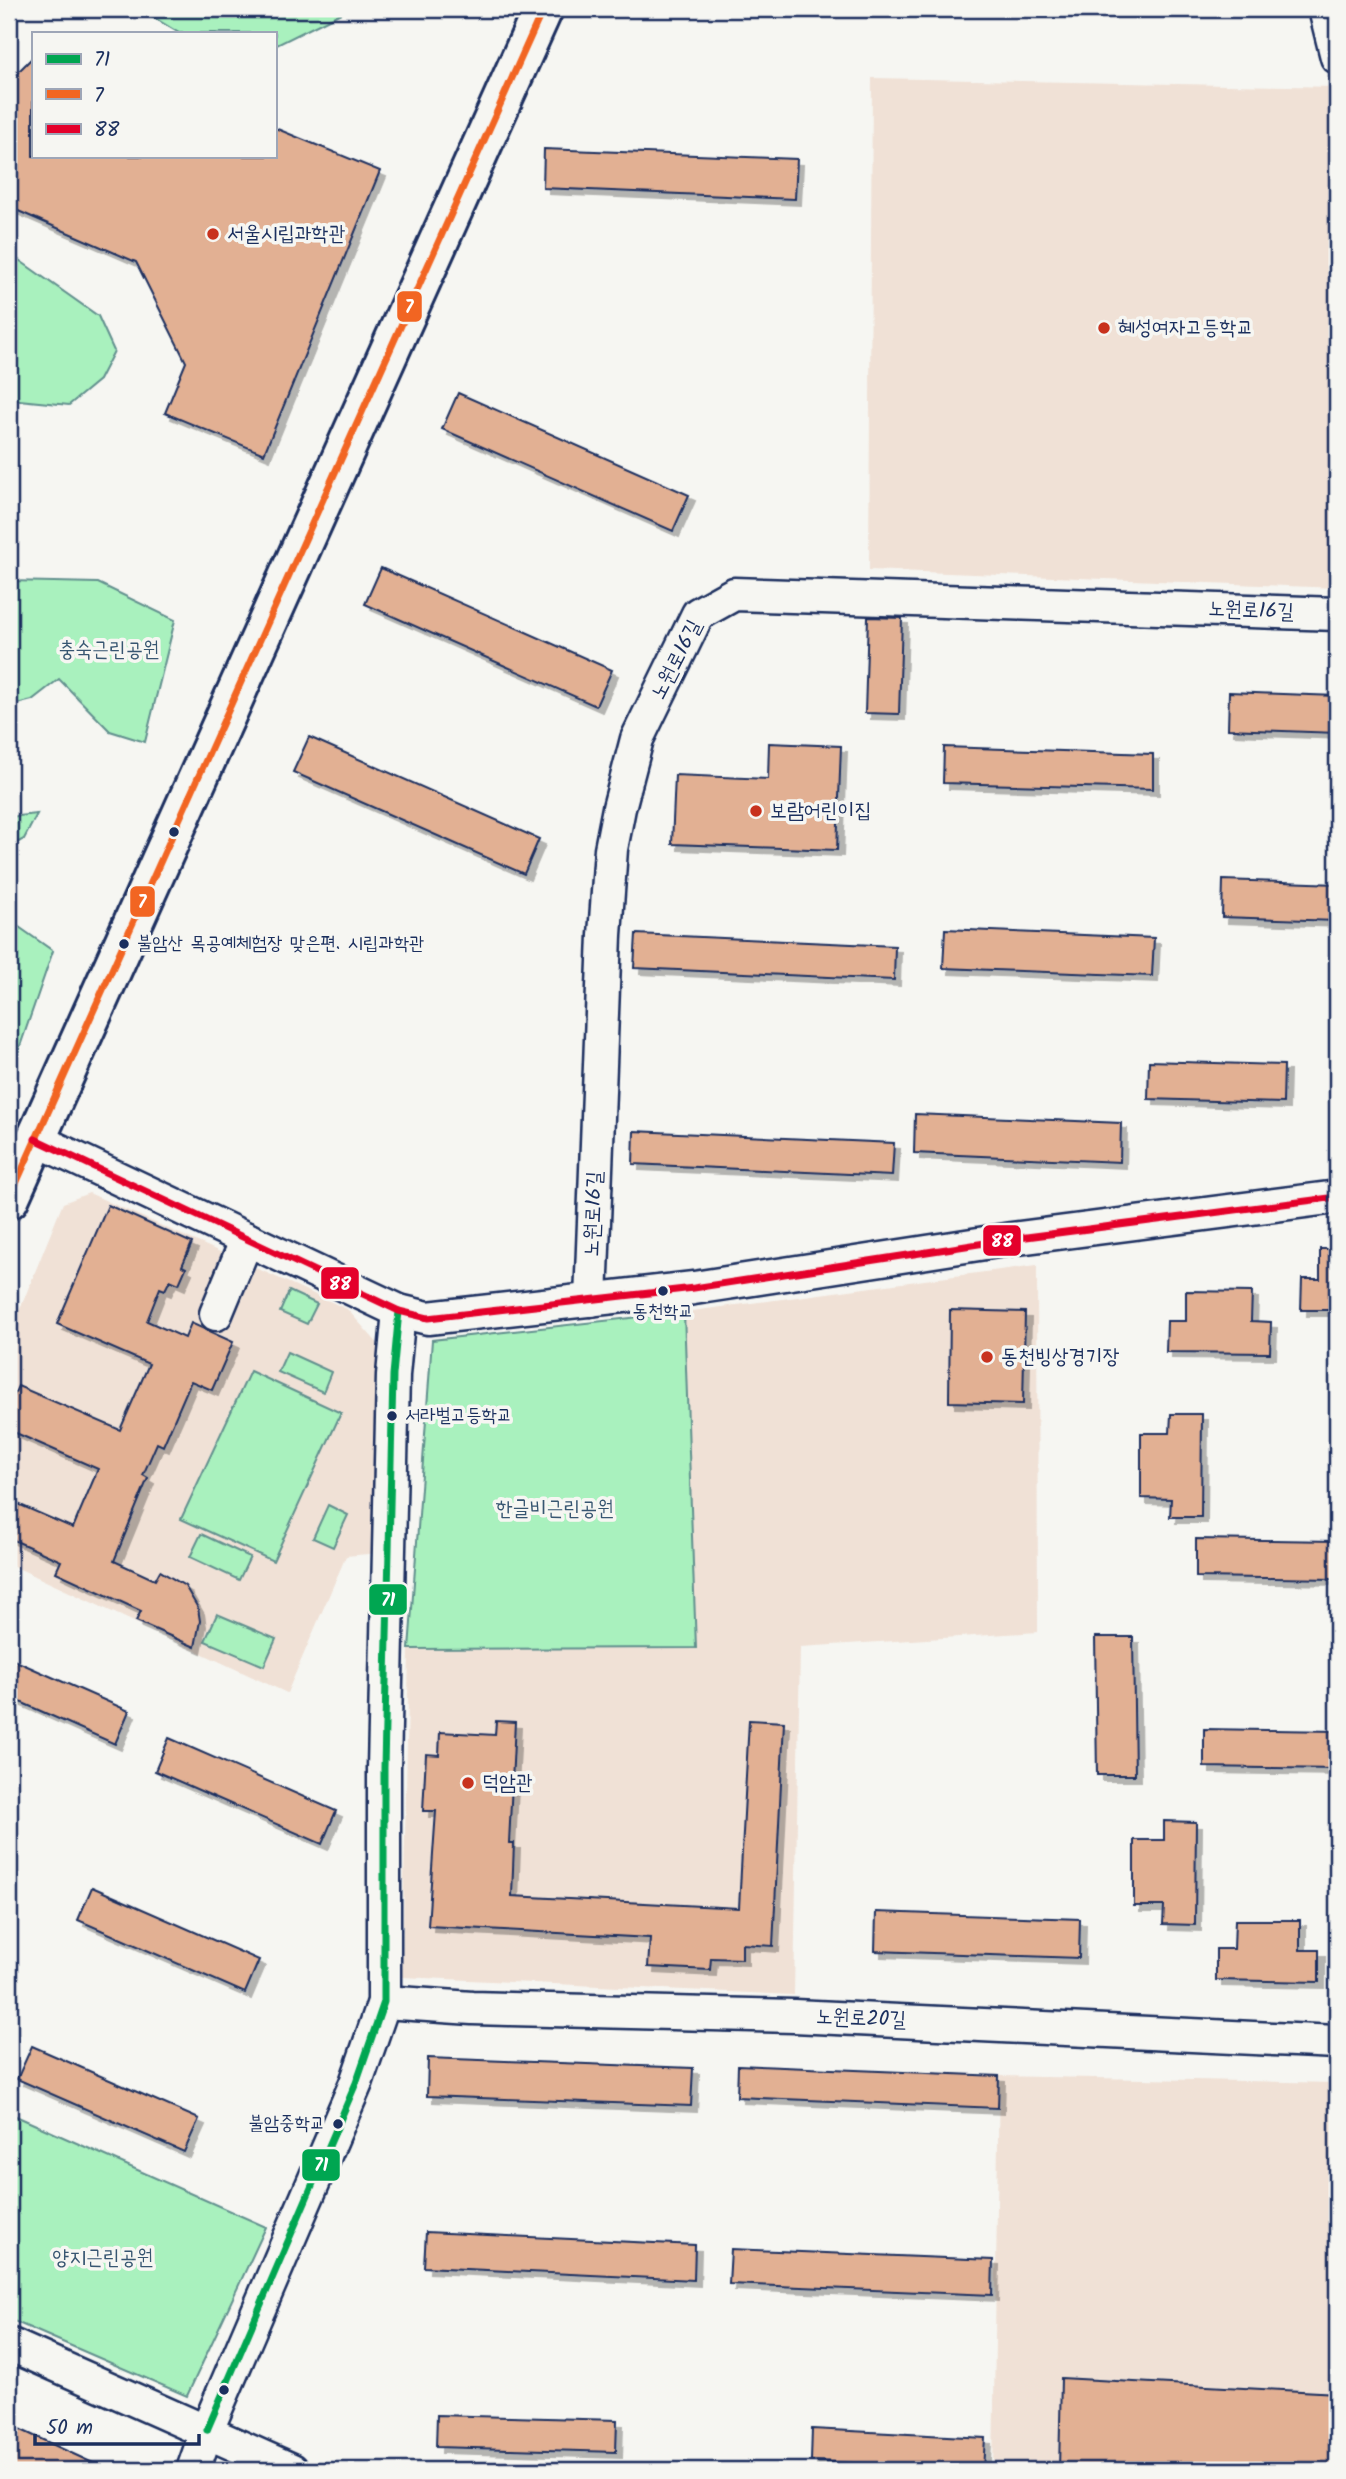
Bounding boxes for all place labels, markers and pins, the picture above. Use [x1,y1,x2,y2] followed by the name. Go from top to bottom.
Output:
[227,218,345,251] place label: 서울시립과학관
[205,226,221,242] marker: 서울시립과학관
[1118,312,1253,345] place label: 혜성여자고등학교
[1096,320,1112,336] marker: 혜성여자고등학교
[770,795,871,828] place label: 보람어린이집
[748,803,764,819] marker: 보람어린이집
[167,825,181,839] unlabelled marker
[137,929,424,959] place label: 불암산 목공예체험장 맞은편. 시립과학관
[117,937,131,951] marker: 불암산 목공예체험장 맞은편. 시립과학관
[656,1284,670,1298] marker: 동천학교
[632,1297,694,1327] place label: 동천학교
[1001,1341,1119,1374] place label: 동천빙상경기장
[979,1349,995,1365] marker: 동천빙상경기장
[405,1401,512,1431] place label: 서라벌고등학교
[385,1409,399,1423] marker: 서라벌고등학교
[482,1767,533,1800] place label: 덕암관
[460,1775,476,1791] marker: 덕암관
[249,2109,325,2139] place label: 불암중학교
[331,2117,345,2131] marker: 불암중학교
[217,2383,231,2397] unlabelled marker

